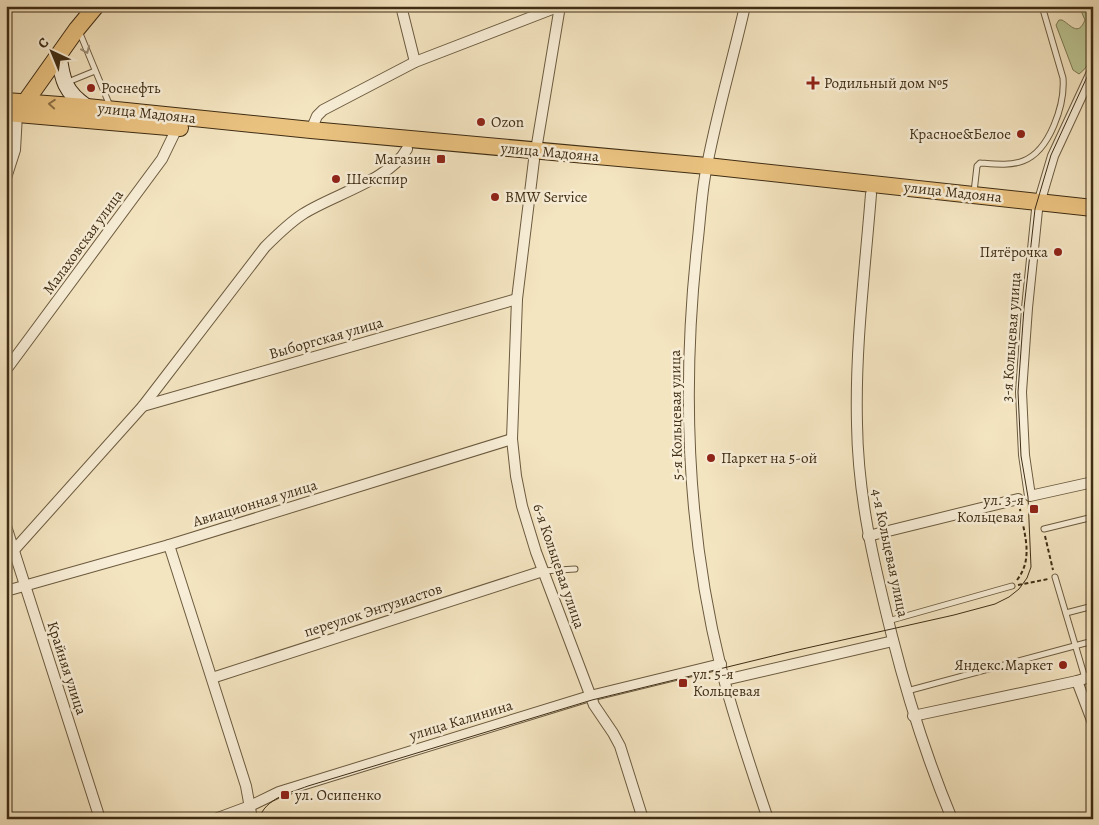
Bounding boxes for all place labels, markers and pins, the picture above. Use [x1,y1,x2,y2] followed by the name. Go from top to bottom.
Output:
[824,73,949,93] place label: Родильный дом №5
[806,76,820,90] marker: Родильный дом №5
[101,78,161,98] place label: Роснефть
[85,82,97,94] marker: Роснефть
[491,112,524,132] place label: Ozon
[475,116,487,128] marker: Ozon
[909,124,1011,144] place label: Красное&Белое
[1015,128,1027,140] marker: Красное&Белое
[374,149,431,169] place label: Магазин
[435,153,447,165] marker: Магазин
[346,169,408,189] place label: Шекспир
[330,173,342,185] marker: Шекспир
[505,187,588,207] place label: BMW Service
[489,191,501,203] marker: BMW Service
[980,242,1048,262] place label: Пятёрочка
[1052,246,1064,258] marker: Пятёрочка
[721,448,817,468] place label: Паркет на 5-ой
[705,452,717,464] marker: Паркет на 5-ой
[957,490,1024,527] place label: ул. 3-я Кольцевая
[1028,503,1040,515] marker: ул. 3-я Кольцевая
[955,655,1053,675] place label: Яндекс.Маркет
[1057,659,1069,671] marker: Яндекс.Маркет
[692,664,760,701] place label: ул. 5-я Кольцевая
[677,677,689,689] marker: ул. 5-я Кольцевая
[294,785,381,805] place label: ул. Осипенко
[279,789,291,801] marker: ул. Осипенко

